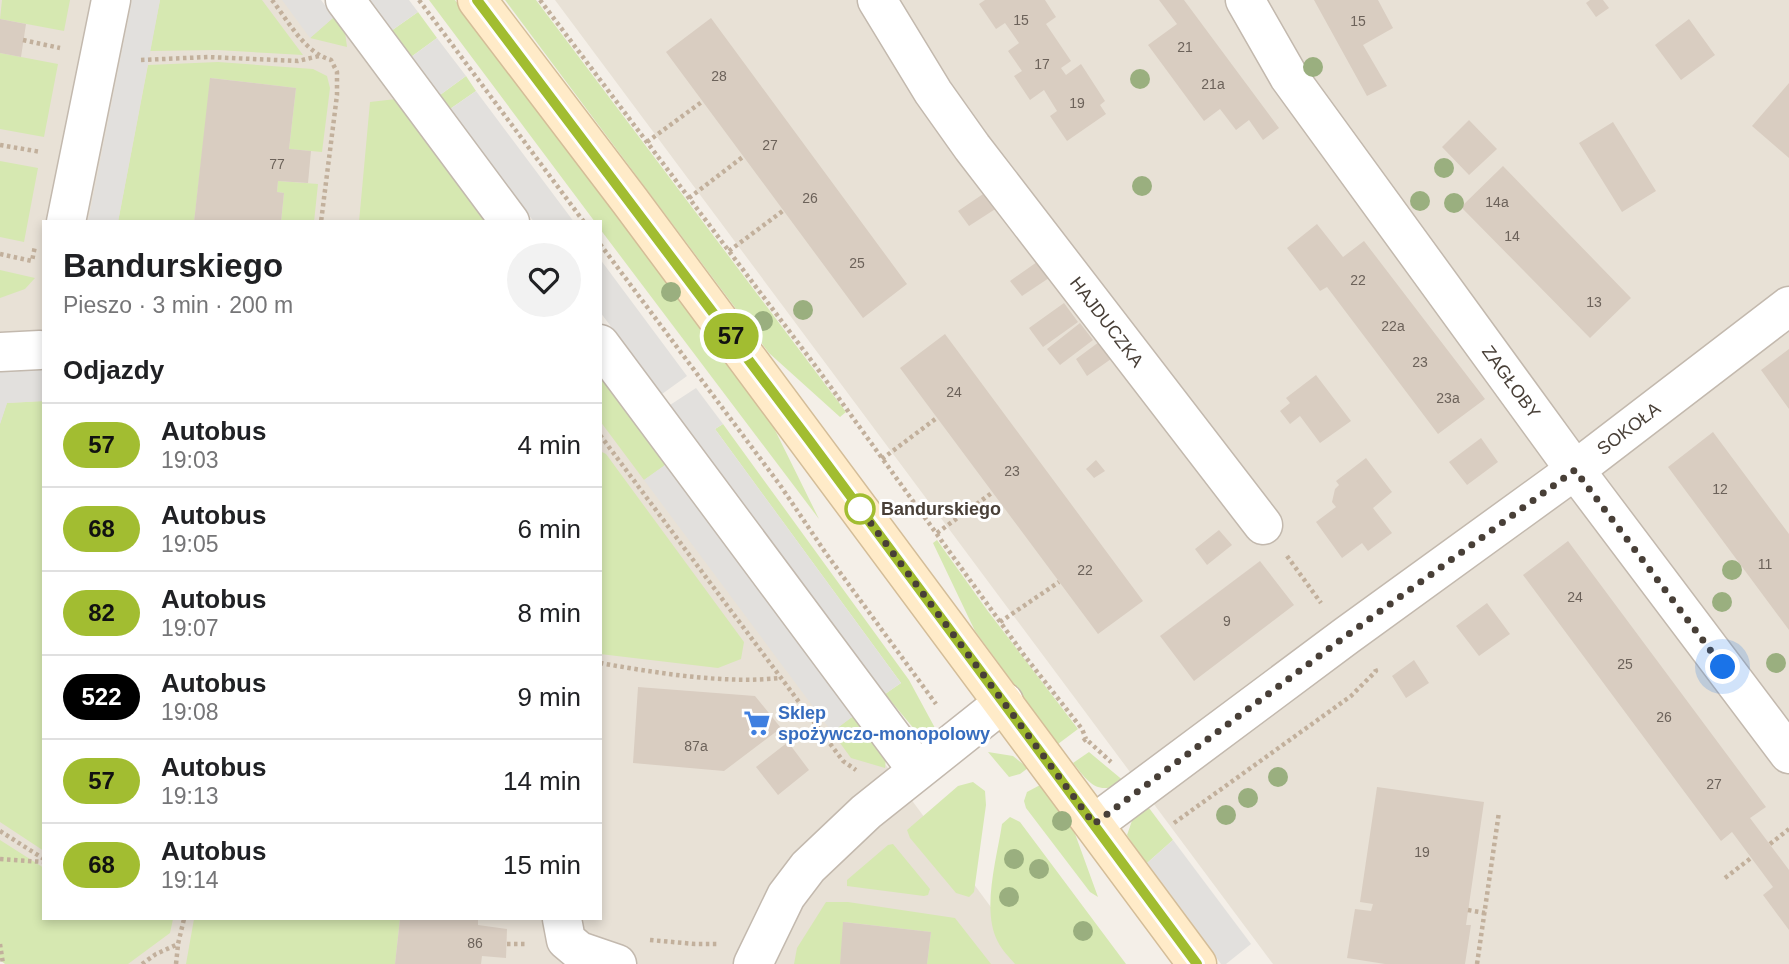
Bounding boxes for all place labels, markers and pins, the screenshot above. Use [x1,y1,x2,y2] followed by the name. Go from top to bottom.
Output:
[845,494,875,524] marker: Bandurskiego
[881,499,1001,519] place label: Bandurskiego
[778,703,990,744] place label: Sklep spożywczo-monopolowy
[742,708,772,738] supermarket icon: Sklep spożywczo-monopolowy

